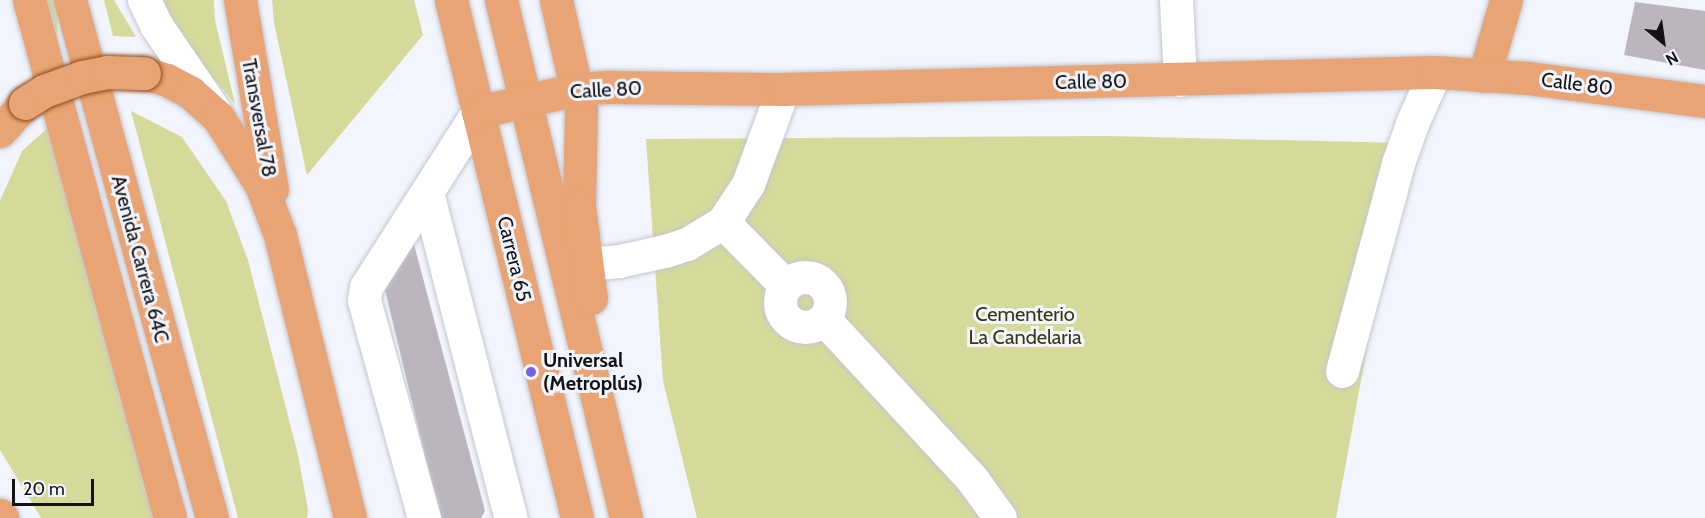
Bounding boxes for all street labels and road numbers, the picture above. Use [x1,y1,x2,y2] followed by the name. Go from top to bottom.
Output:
[237,57,281,179] street label: Transversal 78
[1540,68,1614,100] street label: Calle 80
[1055,69,1127,95] street label: Calle 80
[569,76,643,104] street label: Calle 80
[106,173,174,345] street label: Avenida Carrera 64C
[492,214,536,304] street label: Carrera 65

